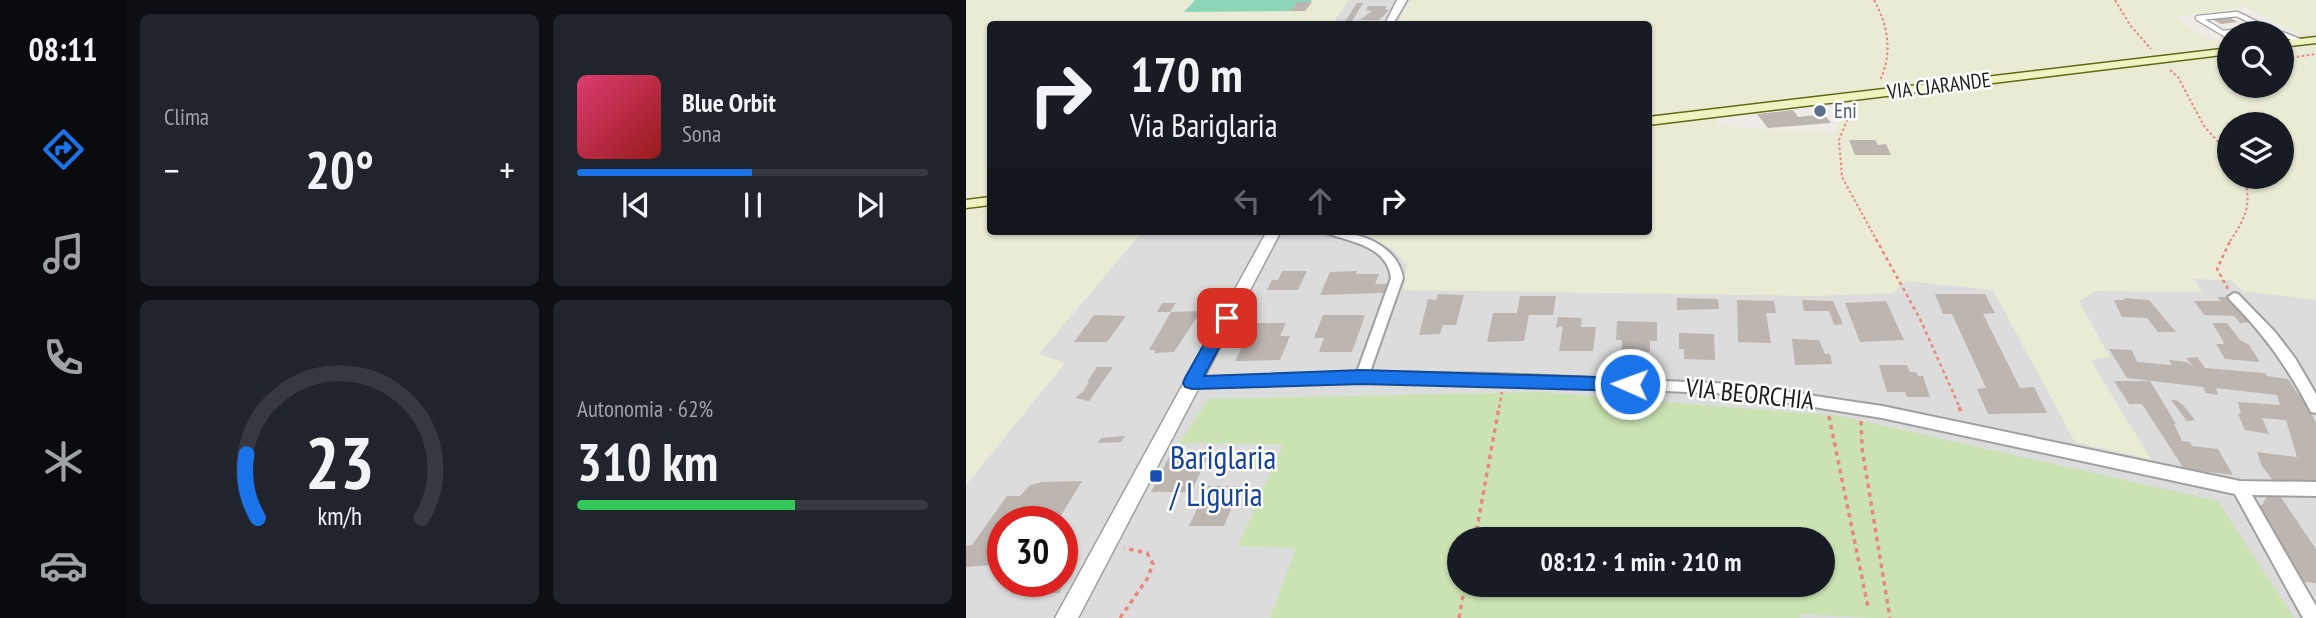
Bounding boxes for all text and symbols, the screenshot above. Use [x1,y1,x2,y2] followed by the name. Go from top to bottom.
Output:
[2217,21,2294,189] map controls
[2217,21,2294,98] button: search
[28,28,98,70] text: 08:11
[1130,42,1243,106] text: 170 m
[1015,49,1106,140] icon: right
[1885,66,1992,105] street label: VIA CJARANDE
[682,86,776,119] text: Blue Orbit
[1834,97,1857,124] place label: Eni
[164,102,209,131] text: Clima
[1812,103,1828,119] marker: Eni
[1130,104,1278,146] text: Via Bariglaria
[2217,112,2294,189] button: layers
[682,119,721,148] text: Sona
[39,125,88,174] icon: directions
[305,136,374,203] text: 20°
[164,145,180,194] text: −
[499,145,515,194] text: +
[1228,182,1266,220] icon: left
[1301,182,1339,220] icon: ahead
[1374,182,1412,220] icon: right
[617,186,655,224] icon: previous
[734,186,772,224] icon: pause
[851,186,889,224] icon: next
[39,229,88,278] icon: music
[1197,288,1257,348] pin
[1208,299,1246,337] icon: arrive
[39,333,88,382] icon: phone
[1593,347,1667,421] position arrow
[1683,370,1816,417] street label: VIA BEORCHIA
[577,394,713,423] text: Autonomia · 62%
[305,414,374,508] text: 23
[577,428,718,495] text: 310 km
[1169,436,1276,515] place label: Bariglaria / Liguria
[39,437,88,486] icon: climate
[1148,468,1164,484] marker: Bariglaria / Liguria
[317,500,362,532] text: km/h
[987,506,1078,597] speed limit sign: 30
[39,541,88,590] icon: car
[1541,545,1741,578] text: 08:12 · 1 min · 210 m

